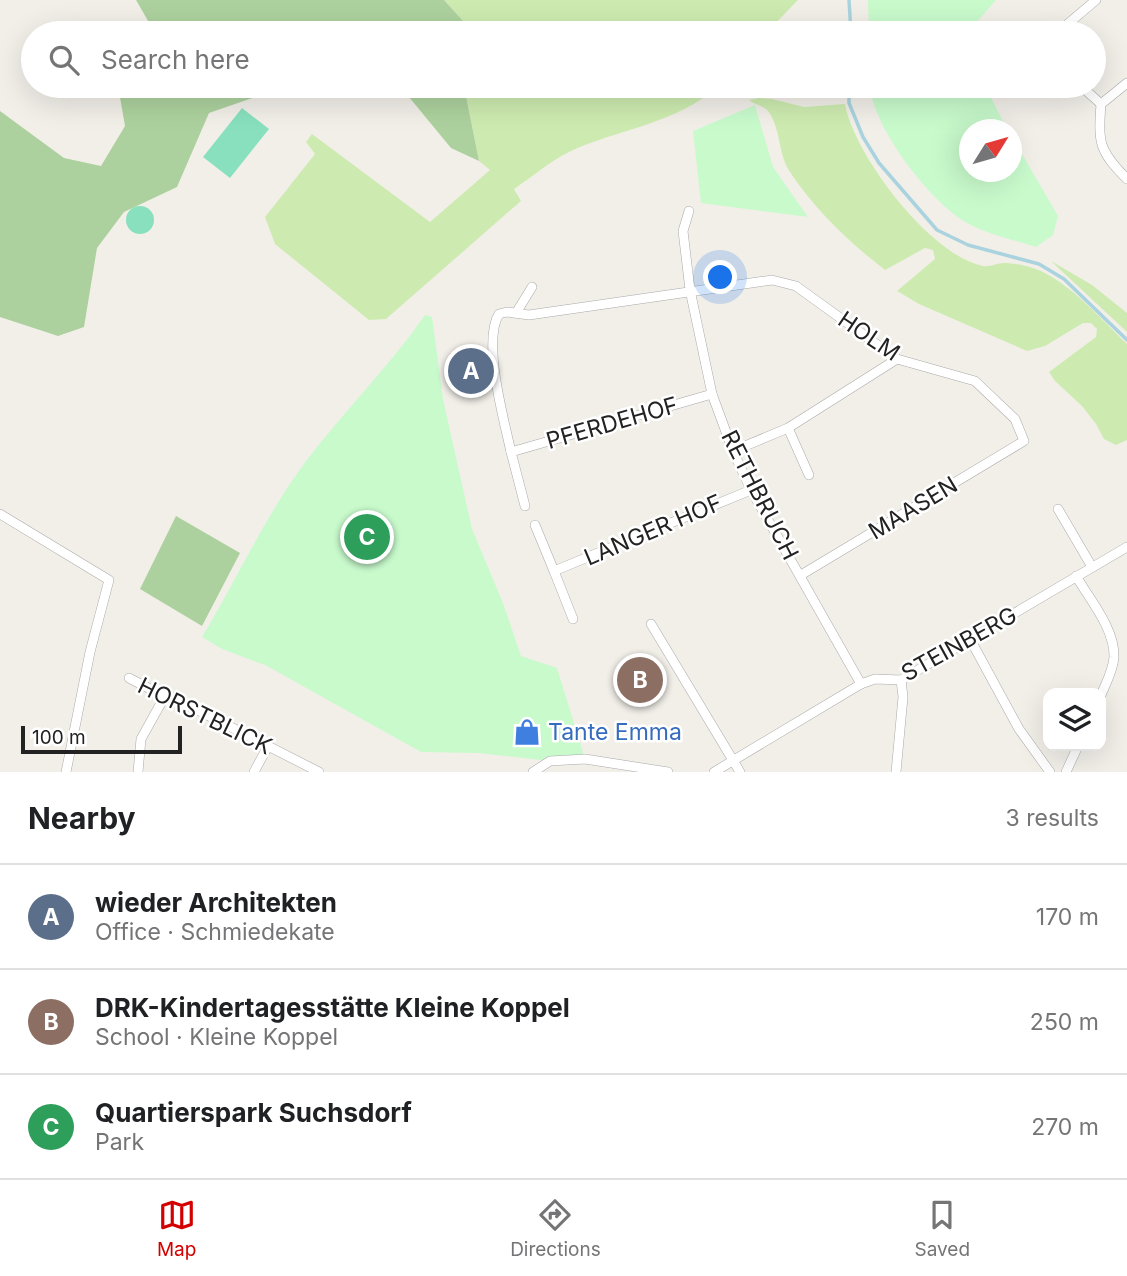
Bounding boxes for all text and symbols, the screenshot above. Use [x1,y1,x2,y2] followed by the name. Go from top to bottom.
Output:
[21,21,1106,98] search box
[45,41,83,79] icon: search
[101,44,250,75] text: Search here
[959,119,1022,182] north arrow
[703,260,737,294] your location
[833,305,905,367] street label: HOLM
[448,345,494,397] pin: A
[543,391,681,455] street label: PFERDEHOF
[715,426,805,564] street label: RETHBRUCH
[863,471,963,545] street label: MAASEN
[580,488,726,572] street label: LANGER HOF
[344,511,390,563] pin: C
[896,601,1022,687] street label: STEINBERG
[617,654,663,706] pin: B
[133,672,277,760] street label: HORSTBLICK
[1043,688,1106,751] map controls
[1043,688,1106,751] button: layers
[512,717,542,747] shop icon: Tante Emma
[548,718,682,746] place label: Tante Emma
[21,723,182,755] scale bar
[32,726,86,749] text: 100 m
[28,800,136,836] text: Nearby
[1006,804,1099,832] text: 3 results
[95,887,337,918] text: wieder Architekten
[42,903,60,931] text: A
[1036,903,1099,931] text: 170 m
[95,918,335,946] text: Office · Schmiedekate
[95,992,570,1023] text: DRK-Kindertagesstätte Kleine Koppel
[43,1008,59,1036] text: B
[1030,1008,1099,1036] text: 250 m
[95,1023,338,1051] text: School · Kleine Koppel
[95,1097,412,1128] text: Quartierspark Suchsdorf
[42,1113,60,1141] text: C
[1031,1113,1099,1141] text: 270 m
[95,1128,144,1156] text: Park
[157,1196,196,1261] tab: Map
[510,1196,601,1261] tab: Directions
[914,1196,970,1261] tab: Saved

